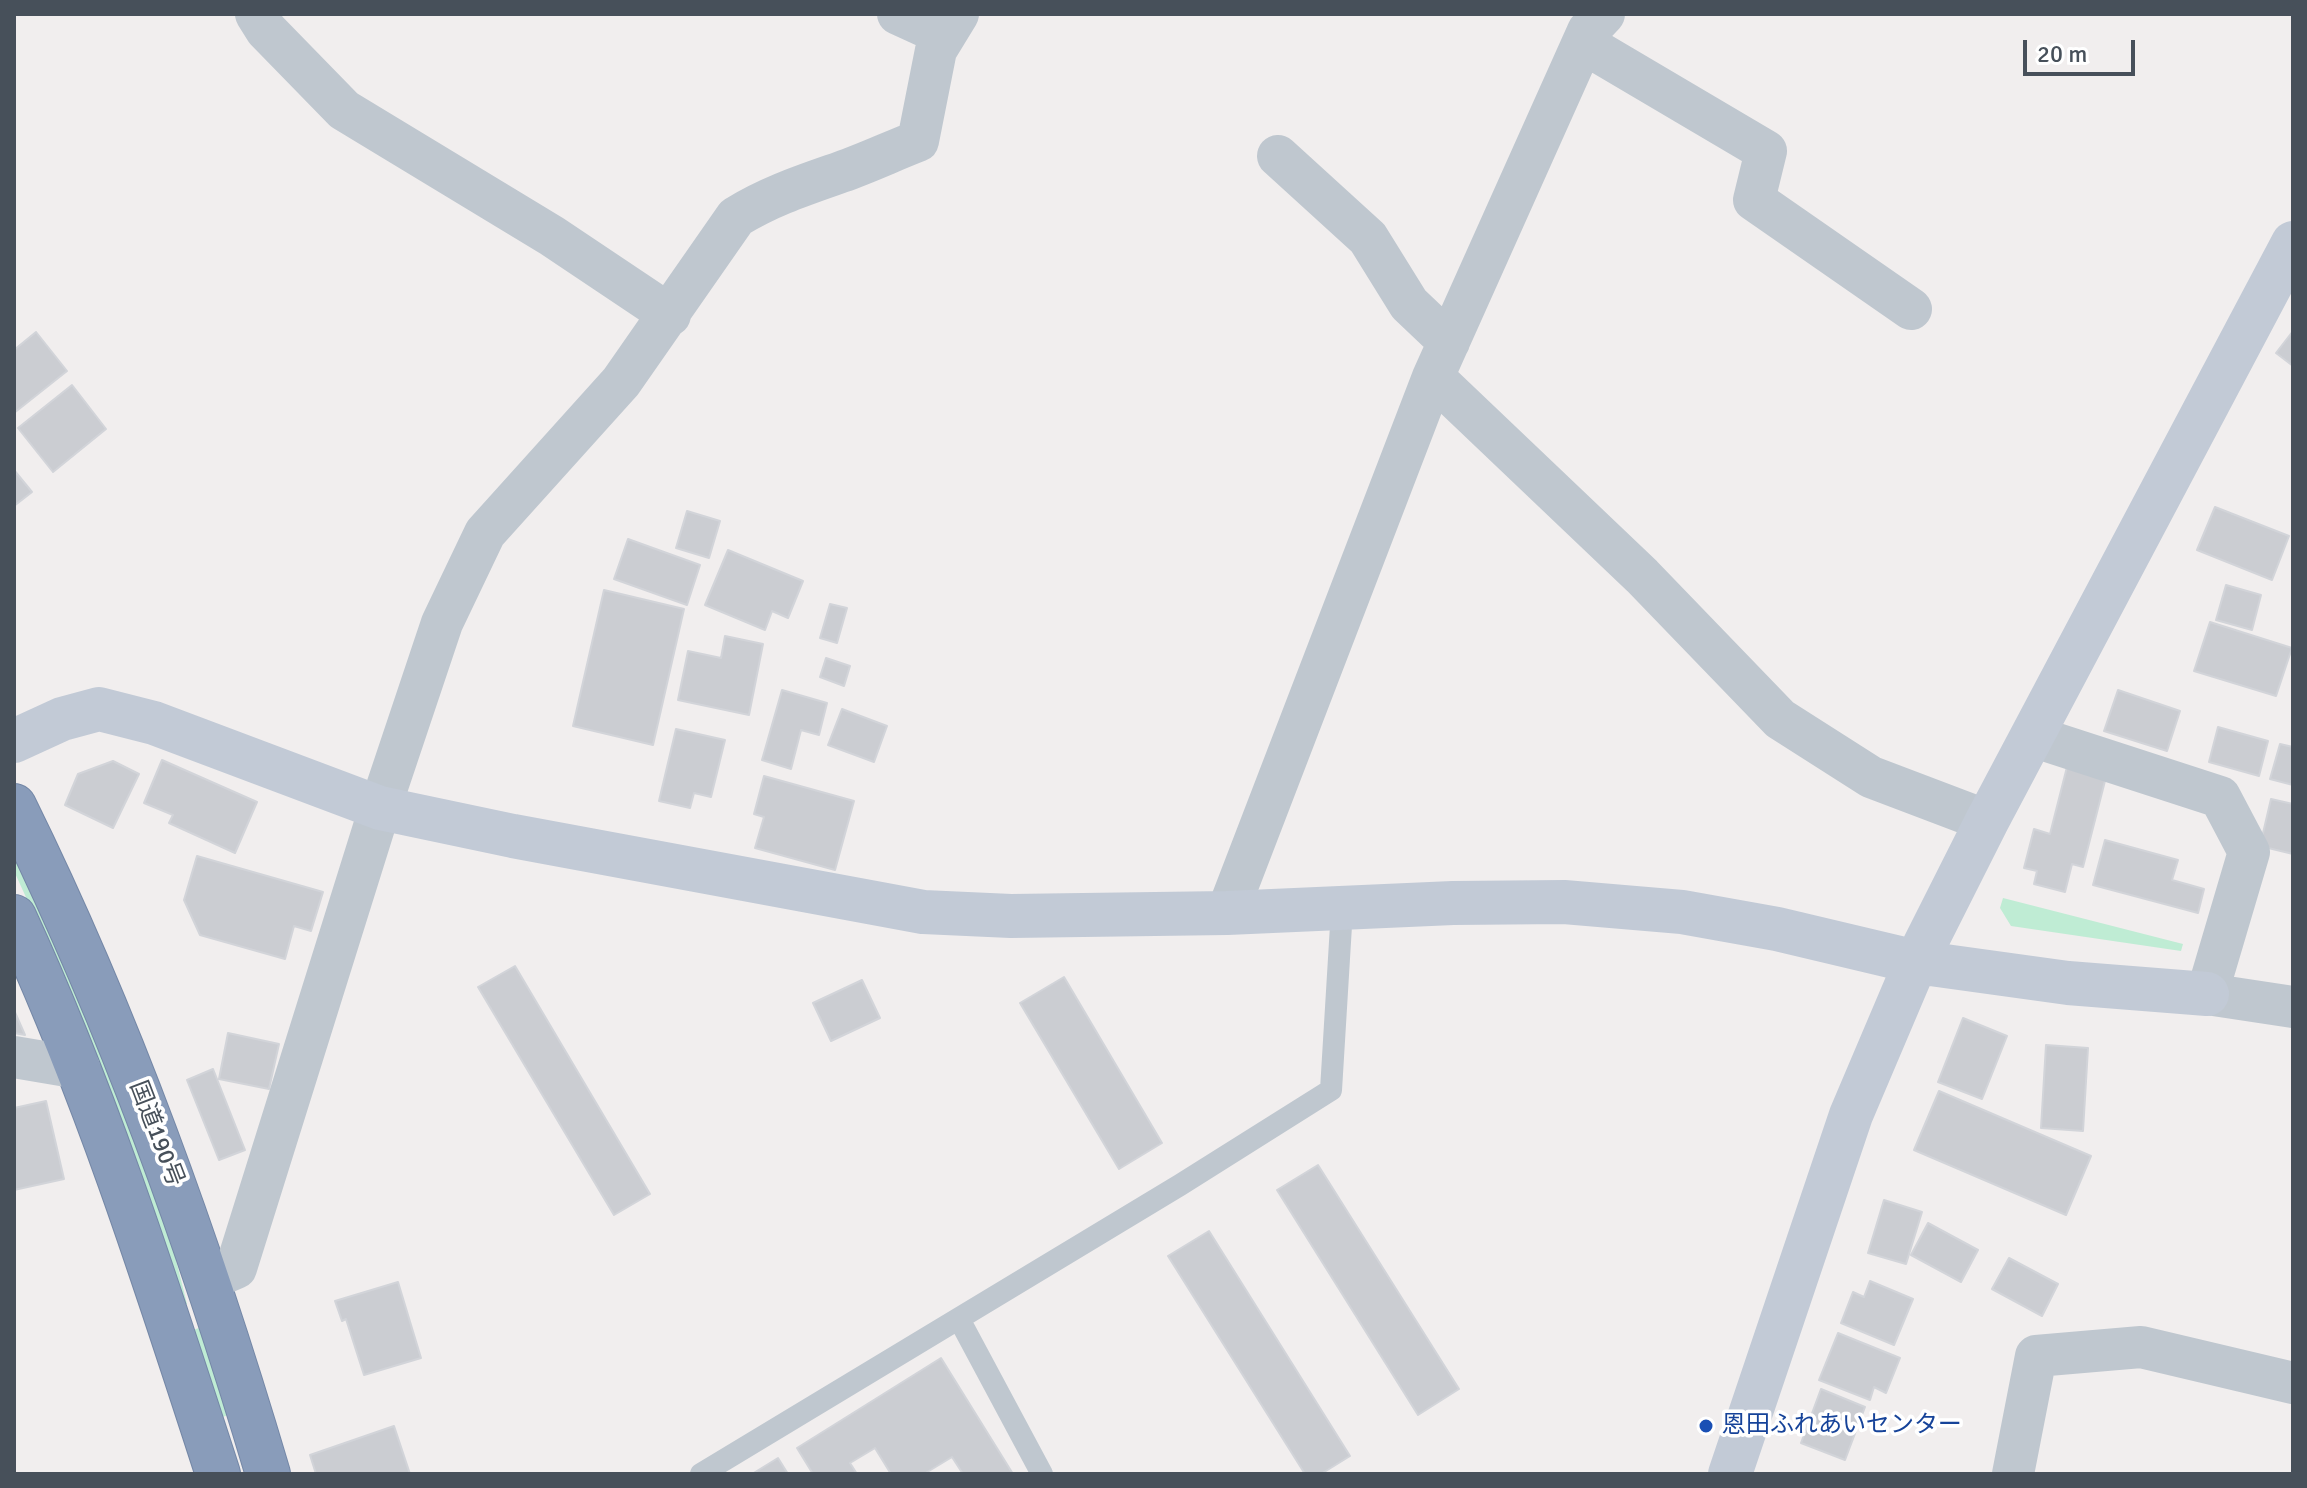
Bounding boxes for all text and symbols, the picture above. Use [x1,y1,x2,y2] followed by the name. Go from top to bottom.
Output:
[2027,24,2139,74] scale bar
[2037,39,2087,69] text: 20 m
[123,1077,189,1191] street label: 国道190号
[1722,1412,1962,1440] place label: 恩田ふれあいセンター
[1697,1417,1715,1435] marker: 恩田ふれあいセンター

